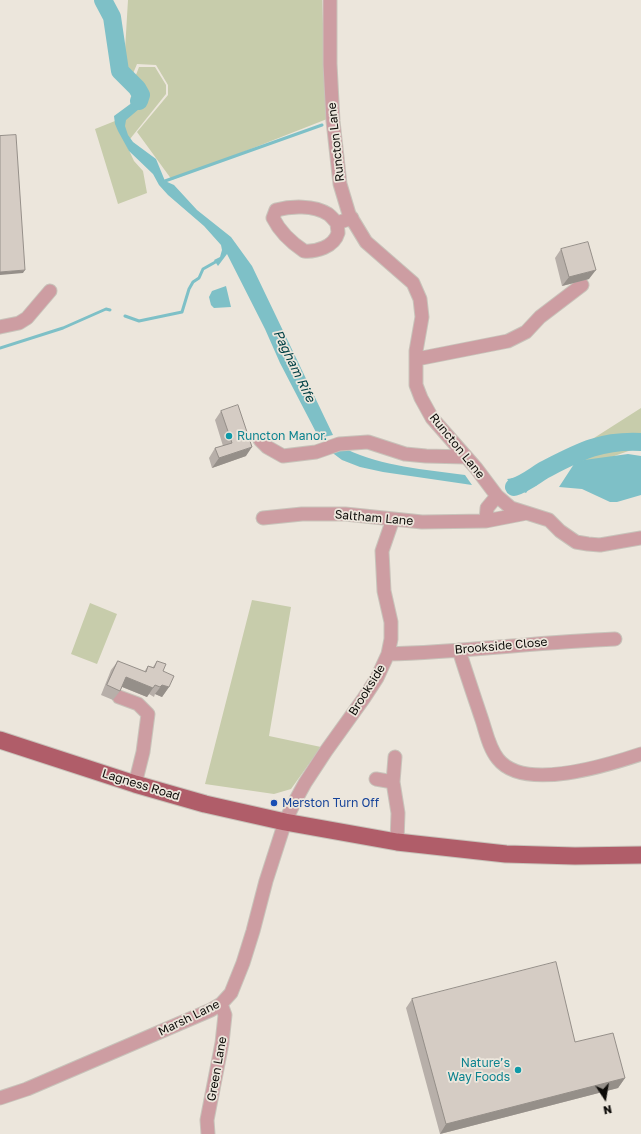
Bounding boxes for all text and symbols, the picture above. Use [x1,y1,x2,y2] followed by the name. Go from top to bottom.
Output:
[325,102,347,182] street label: Runcton Lane
[270,327,318,405] water label: Pagham Rife
[426,411,488,481] street label: Runcton Lane
[237,429,327,443] place label: Runcton Manor.
[224,431,234,441] marker: Runcton Manor.
[334,507,414,529] street label: Saltham Lane
[454,635,548,657] street label: Brookside Close
[346,662,388,718] street label: Brookside
[100,766,182,804] street label: Lagness Road
[282,796,379,810] place label: Merston Turn Off
[269,798,279,808] marker: Merston Turn Off
[156,997,222,1039] street label: Marsh Lane
[204,1036,230,1102] street label: Green Lane
[448,1056,510,1084] place label: Nature’s Way Foods
[513,1065,523,1075] marker: Nature’s Way Foods
[585,1078,625,1118] north arrow
[602,1103,613,1117] text: N

